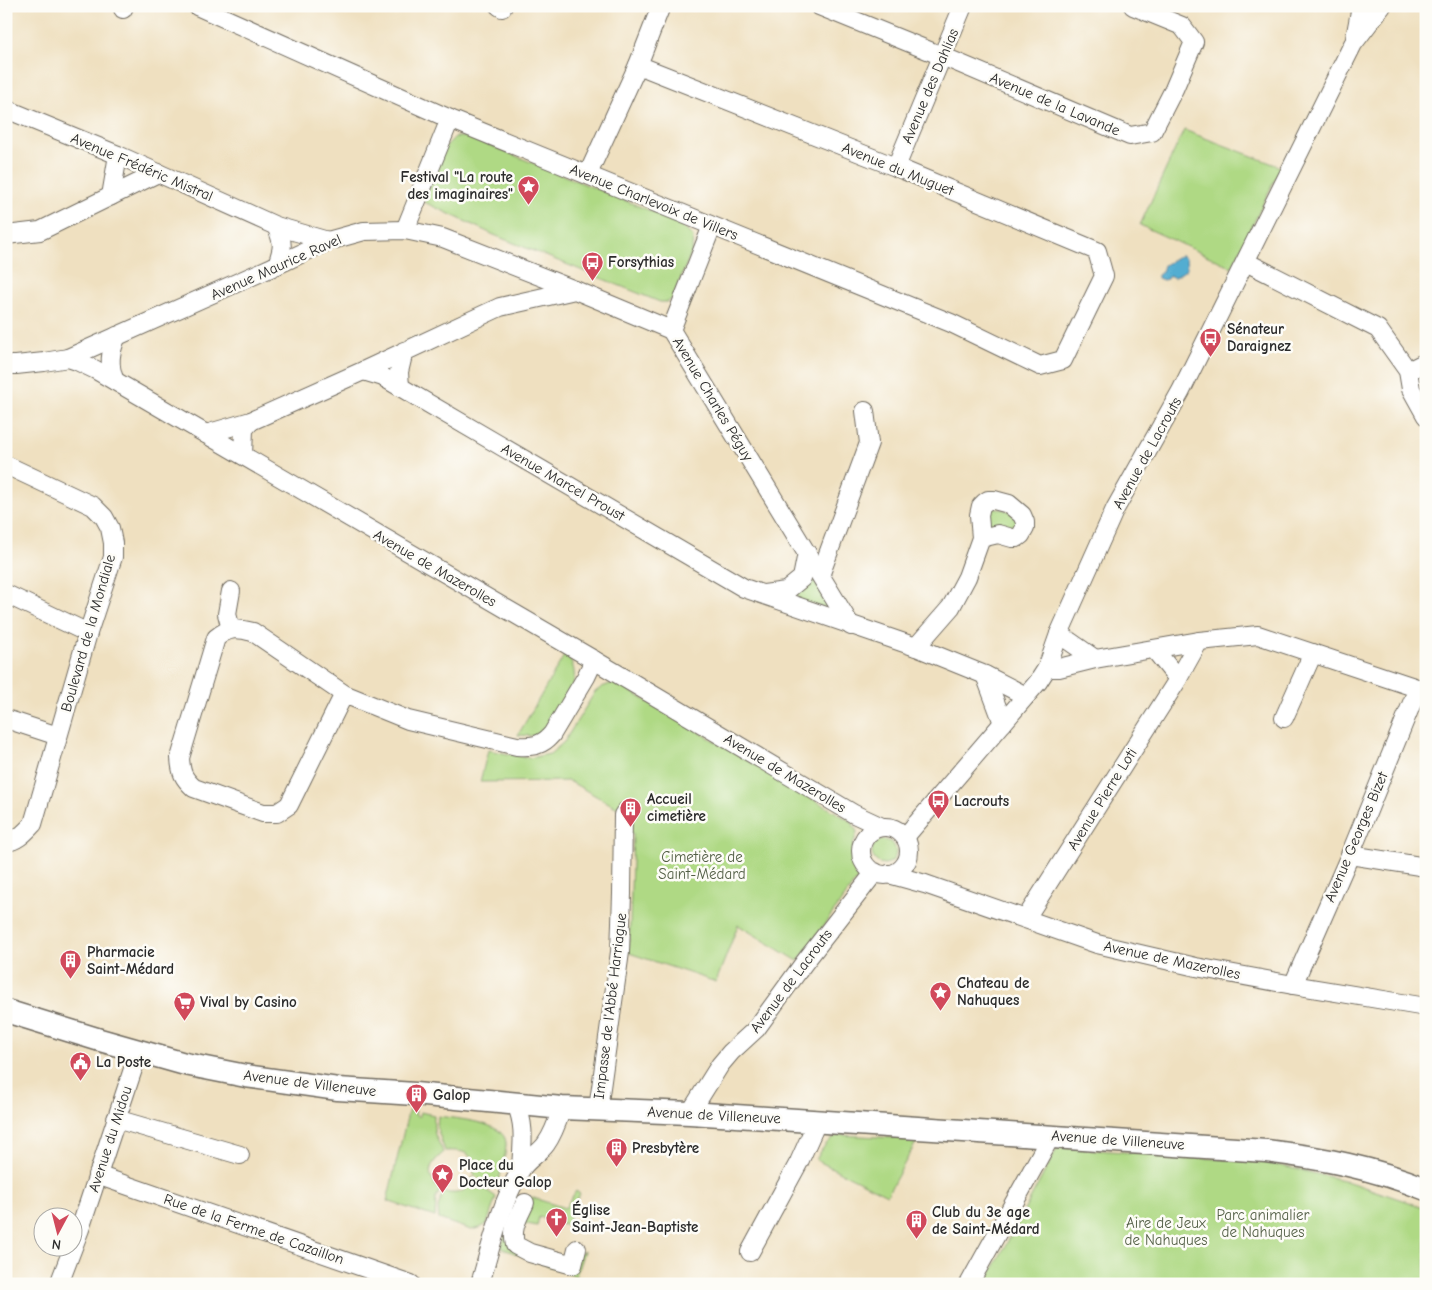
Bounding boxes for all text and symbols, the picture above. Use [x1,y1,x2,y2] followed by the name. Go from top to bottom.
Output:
[898,26,962,146] street label: Avenue des Dahlias
[987,68,1123,140] street label: Avenue de la Lavande
[68,129,216,205] street label: Avenue Frédéric Mistral
[839,138,957,200] street label: Avenue du Muguet
[567,160,741,244] street label: Avenue Charlevoix de Villers
[401,168,513,203] place label: Festival "La route des imaginaires"
[517,174,541,205] place icon: Festival "La route des imaginaires"
[208,230,344,304] street label: Avenue Maurice Ravel
[580,250,604,281] bus stop icon: Forsythias
[608,253,674,271] place label: Forsythias
[1227,320,1292,355] place label: Sénateur Daraignez
[1199,326,1223,357] bus stop icon: Sénateur Daraignez
[669,334,757,464] street label: Avenue Charles Péguy
[1109,394,1185,512] street label: Avenue de Lacrouts
[498,439,629,525] street label: Avenue Marcel Proust
[370,525,500,611] street label: Avenue de Mazerolles
[57,552,119,714] street label: Boulevard de la Mondiale
[721,729,849,817] street label: Avenue de Mazerolles
[1063,745,1141,853] street label: Avenue Pierre Loti
[1320,769,1392,905] street label: Avenue Georges Bizet
[926,789,950,820] bus stop icon: Lacrouts
[647,790,706,825] place label: Accueil cimetière
[954,792,1009,810] place label: Lacrouts
[619,796,643,827] building icon: Accueil cimetière
[658,848,746,883] park label: Cimetière de Saint-Médard
[590,911,630,1100] street label: Impasse de l'Abbé Harriague
[746,926,836,1036] street label: Avenue de Lacrouts
[1102,937,1242,983] street label: Avenue de Mazerolles
[87,943,174,978] place label: Pharmacie Saint-Médard
[59,949,83,980] building icon: Pharmacie Saint-Médard
[957,974,1029,1009] place label: Chateau de Nahuques
[929,980,953,1011] place icon: Chateau de Nahuques
[172,990,196,1021] supermarket icon: Vival by Casino
[200,993,297,1011] place label: Vival by Casino
[68,1050,92,1081] public building icon: La Poste
[96,1053,151,1071] place label: La Poste
[243,1066,378,1100] street label: Avenue de Villeneuve
[405,1083,429,1114] building icon: Galop
[84,1084,136,1194] street label: Avenue du Midou
[433,1086,471,1104] place label: Galop
[647,1103,782,1128] street label: Avenue de Villeneuve
[1051,1126,1186,1154] street label: Avenue de Villeneuve
[604,1136,628,1167] building icon: Presbytère
[632,1139,699,1157] place label: Presbytère
[459,1156,552,1191] place label: Place du Docteur Galop
[431,1162,455,1193] place icon: Place du Docteur Galop
[162,1190,346,1268] street label: Rue de la Ferme de Cazaillon
[572,1200,698,1236] place label: Église Saint-Jean-Baptiste
[932,1203,1040,1238] place label: Club du 3e age de Saint-Médard
[1216,1206,1310,1241] park label: Parc animalier de Nahuques
[544,1207,568,1238] church icon: Église Saint-Jean-Baptiste
[32,1208,82,1258] north arrow
[904,1209,928,1240] building icon: Club du 3e age de Saint-Médard
[1125,1214,1207,1249] park label: Aire de Jeux de Nahuques
[51,1235,62,1253] text: N

